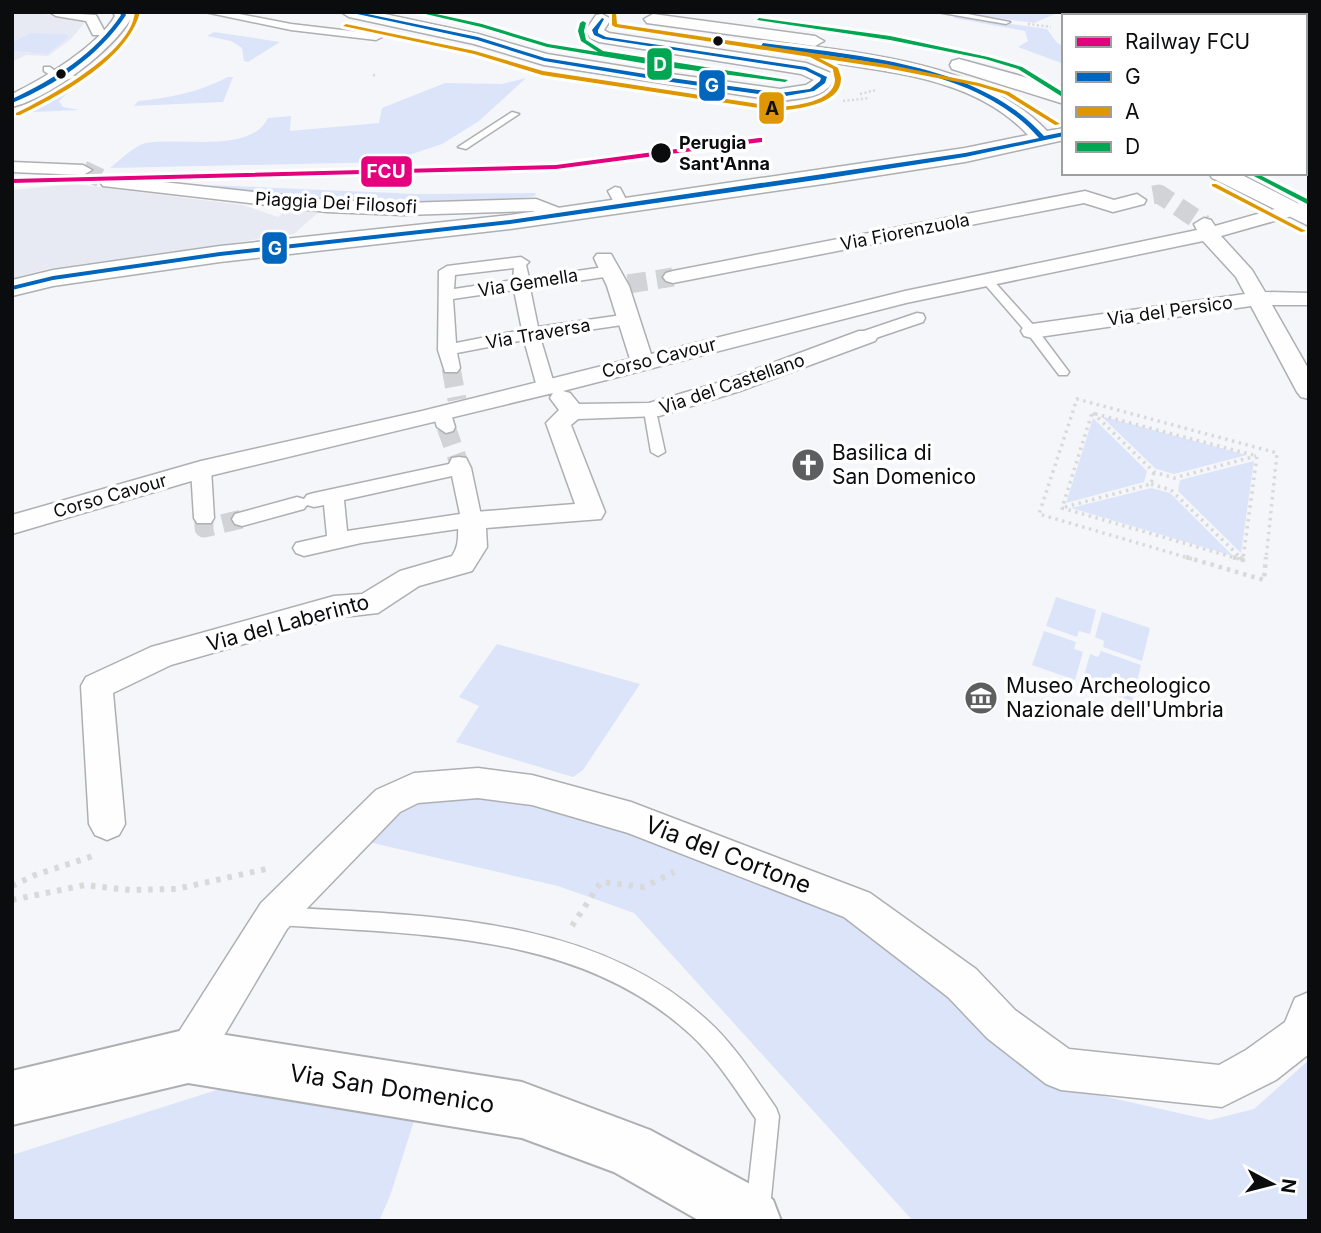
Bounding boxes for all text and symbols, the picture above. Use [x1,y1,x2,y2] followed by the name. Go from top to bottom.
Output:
[1062,14,1307,175] legend
[1125,29,1250,54] text: Railway FCU
[711,34,725,48] unlabelled marker
[646,47,673,81] line badge: D
[653,53,667,76] text: D
[1125,64,1141,89] text: G
[54,67,68,81] unlabelled marker
[698,69,726,102] line badge: G
[705,74,719,97] text: G
[758,91,785,125] line badge: A
[765,97,779,120] text: A
[1125,99,1140,124] text: A
[679,132,770,174] place label: Perugia Sant'Anna
[1125,134,1140,159] text: D
[649,141,673,165] marker: Perugia Sant'Anna
[360,155,413,188] line badge: FCU
[366,160,406,183] text: FCU
[255,188,417,217] street label: Piaggia Dei Filosofi
[839,209,971,254] street label: Via Fiorenzuola
[261,231,288,265] line badge: G
[268,237,282,260] text: G
[476,264,579,301] street label: Via Gemella
[1106,291,1234,330] street label: Via del Persico
[484,314,592,353] street label: Via Traversa
[600,333,718,382] street label: Corso Cavour
[657,349,807,418] street label: Via del Castellano
[832,440,976,489] place label: Basilica di San Domenico
[789,446,827,484] church icon: Basilica di San Domenico
[51,469,169,522] street label: Corso Cavour
[204,589,372,656] street label: Via del Laberinto
[1006,673,1224,722] place label: Museo Archeologico Nazionale dell'Umbria
[962,679,1000,717] museum icon: Museo Archeologico Nazionale dell'Umbria
[641,810,815,899] street label: Via del Cortone
[287,1058,497,1119] street label: Via San Domenico
[1237,1149,1307,1219] north arrow
[1276,1177,1301,1195] text: N

